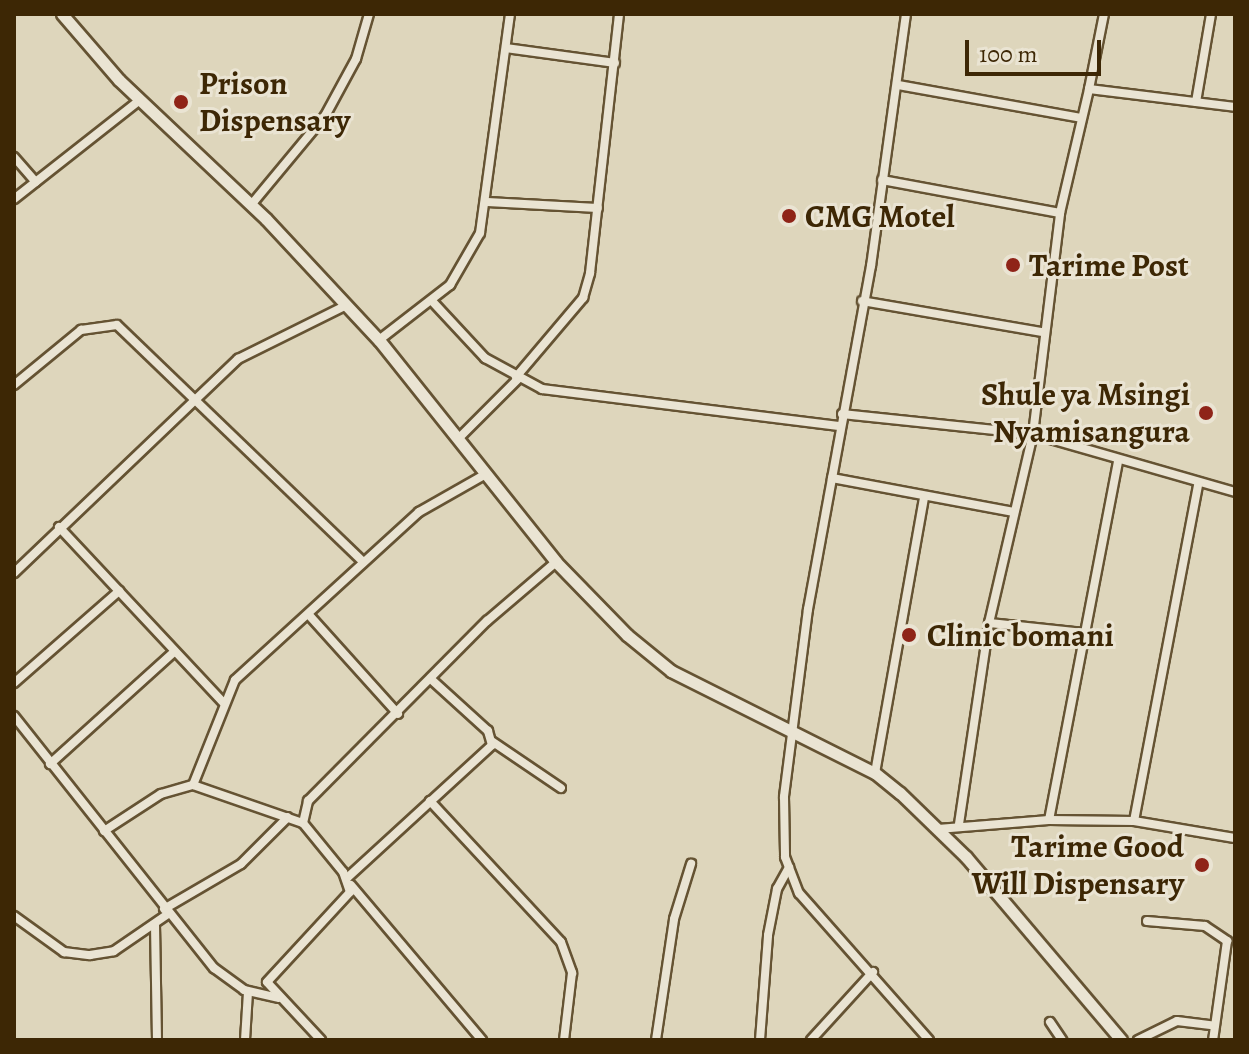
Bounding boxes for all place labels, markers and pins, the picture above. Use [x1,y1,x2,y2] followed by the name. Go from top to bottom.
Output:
[199,65,350,140] place label: Prison Dispensary
[170,91,192,113] marker: Prison Dispensary
[805,197,955,235] place label: CMG Motel
[780,207,798,225] marker: CMG Motel
[1029,246,1189,284] place label: Tarime Post
[1004,256,1022,274] marker: Tarime Post
[981,376,1190,451] place label: Shule ya Msingi Nyamisangura
[1197,404,1215,422] marker: Shule ya Msingi Nyamisangura
[927,616,1114,654] place label: Clinic bomani
[898,624,920,646] marker: Clinic bomani
[972,828,1184,903] place label: Tarime Good Will Dispensary
[1191,854,1213,876] marker: Tarime Good Will Dispensary

